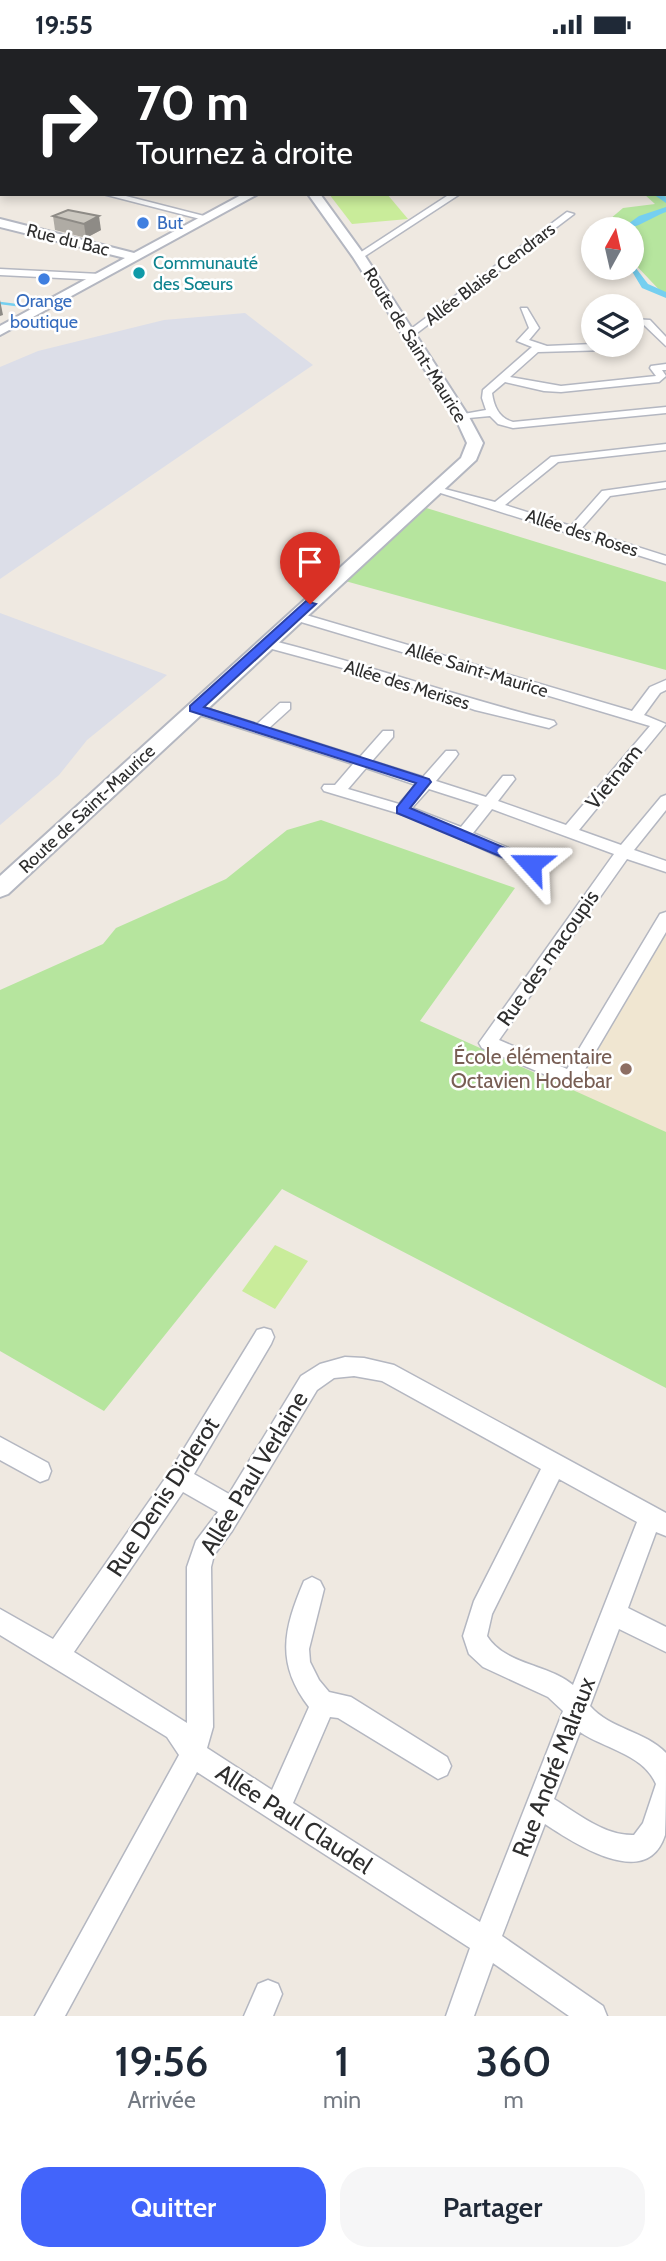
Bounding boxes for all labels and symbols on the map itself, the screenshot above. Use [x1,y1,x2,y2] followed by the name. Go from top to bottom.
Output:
[157,212,183,234] place label: But
[135,215,151,231] marker: But
[581,217,644,280] north arrow
[421,218,559,330] street label: Allée Blaise Cendrars
[24,219,112,261] street label: Rue du Bac
[153,252,258,295] place label: Communauté des Sœurs
[358,264,472,426] street label: Route de Saint-Maurice
[131,265,147,281] marker: Communauté des Sœurs
[36,271,52,287] marker: Orange boutique
[10,290,78,333] place label: Orange boutique
[523,504,641,562] street label: Allée des Roses
[280,532,340,604] pin
[403,638,551,702] street label: Allée Saint-Maurice
[342,656,472,714] street label: Allée des Merises
[580,739,647,814] street label: Vietnam
[14,740,160,878] street label: Route de Saint-Maurice
[494,827,568,901] position arrow
[491,885,604,1030] street label: Rue des macoupis
[451,1044,612,1093] place label: École élémentaire Octavien Hodebar
[618,1061,634,1077] marker: École élémentaire Octavien Hodebar
[193,1386,314,1560] street label: Allée Paul Verlaine
[100,1412,225,1582] street label: Rue Denis Diderot
[506,1672,601,1861] street label: Rue André Malraux
[211,1757,378,1880] street label: Allée Paul Claudel

